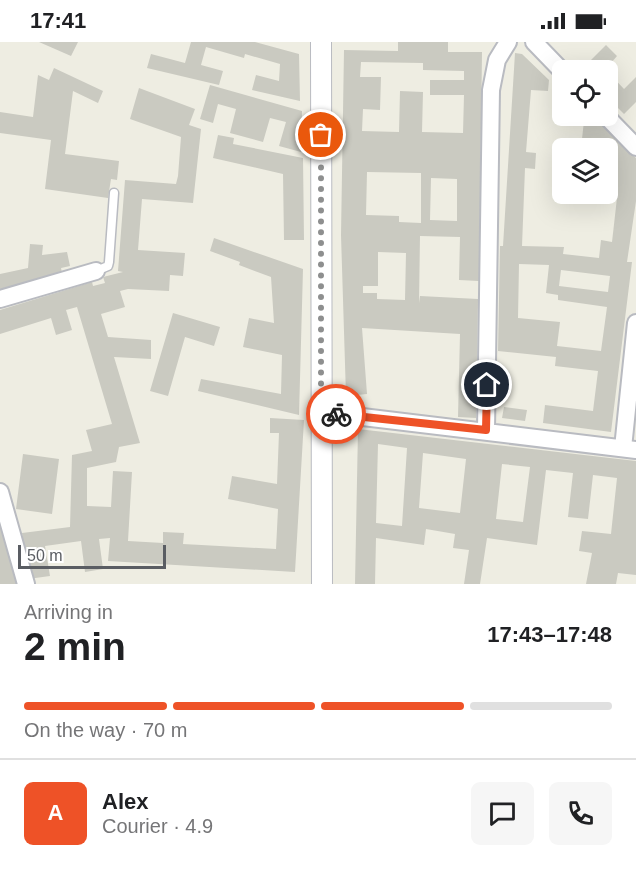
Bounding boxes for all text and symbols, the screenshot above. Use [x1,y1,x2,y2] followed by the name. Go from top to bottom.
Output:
[30,8,86,33] text: 17:41
[552,60,618,204] map controls
[552,60,618,126] button: locate
[295,109,346,160] pin
[304,118,337,151] icon: bag
[552,138,618,204] button: layers
[461,359,512,410] pin
[470,368,503,401] icon: home
[306,384,366,444] courier
[320,398,353,431] icon: bike
[18,542,166,570] scale bar
[27,547,63,564] text: 50 m
[24,601,113,623] text: Arriving in
[487,622,612,647] text: 17:43–17:48
[24,625,126,668] text: 2 min
[24,719,187,741] text: On the way · 70 m
[471,782,534,845] button: chat
[549,782,612,845] button: phone
[102,789,148,814] text: Alex
[48,800,63,825] text: A
[102,815,213,837] text: Courier · 4.9

